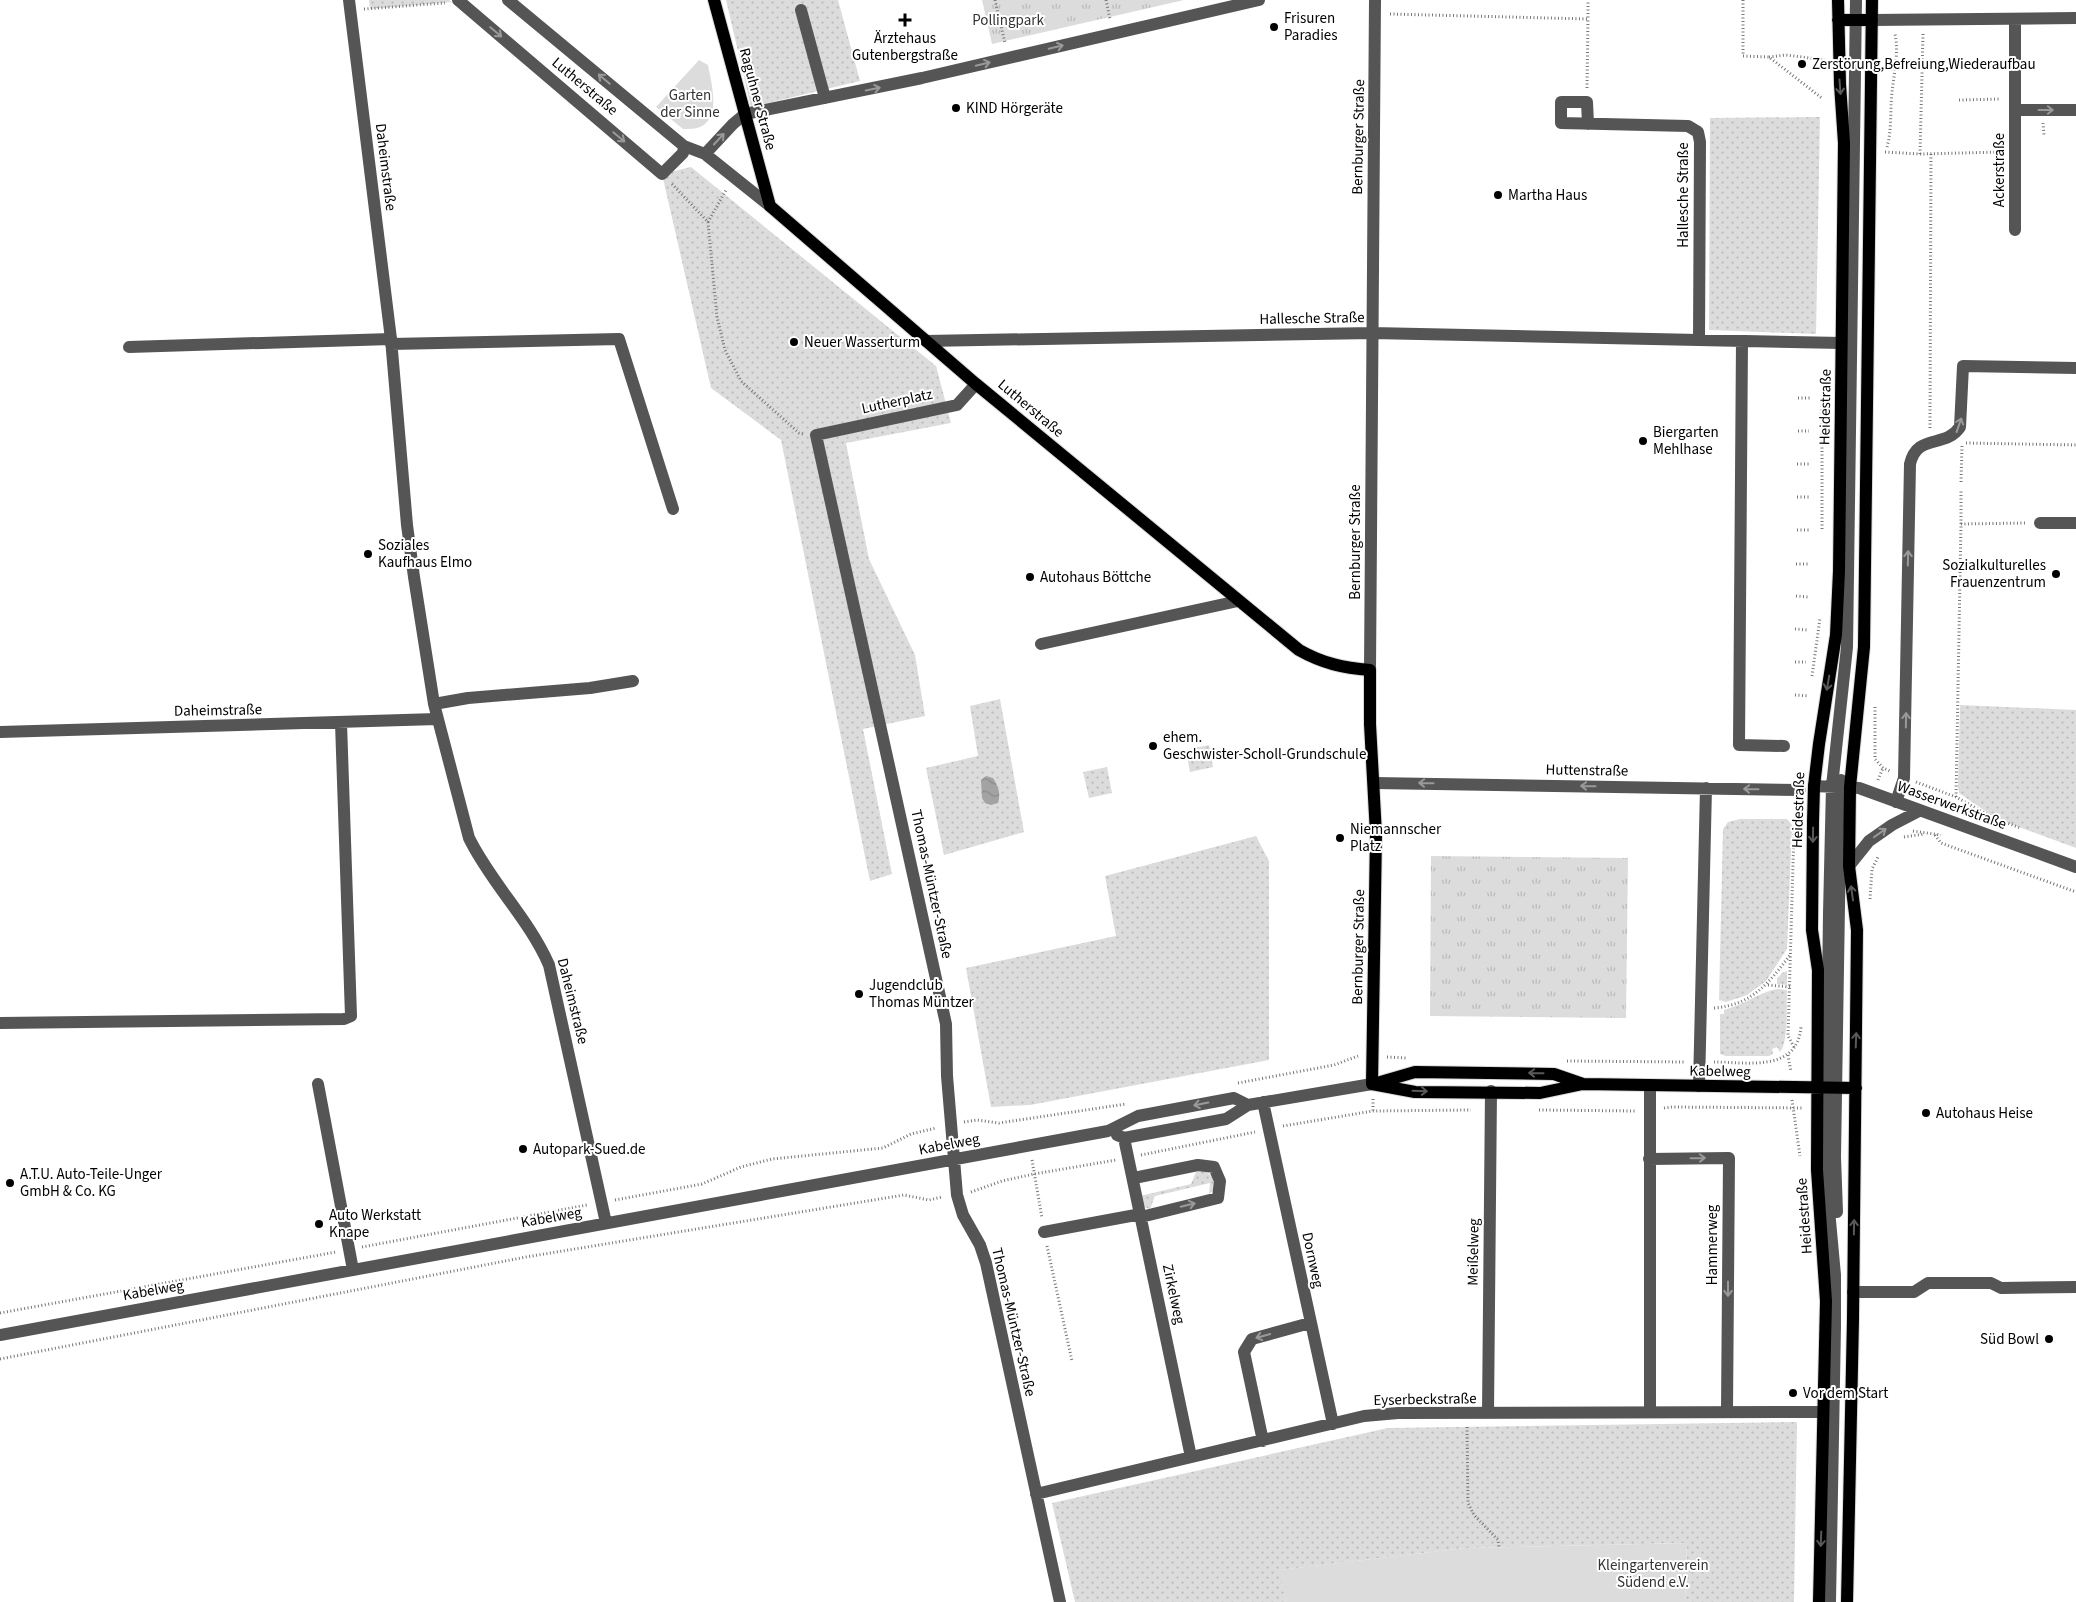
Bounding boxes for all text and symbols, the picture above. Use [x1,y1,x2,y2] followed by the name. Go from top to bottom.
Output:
[1284,8,1338,46] place label: Frisuren Paradies
[972,10,1044,31] park label: Pollingpark
[898,13,912,27] marker: Ärztehaus Gutenbergstraße
[1268,21,1280,33] marker: Frisuren Paradies
[489,26,502,37] one-way arrow
[852,28,958,66] place label: Ärztehaus Gutenbergstraße
[1048,42,1064,51] one-way arrow
[734,46,781,153] street label: Raguhner Straße
[547,52,622,120] street label: Lutherstraße
[1812,54,2036,75] place label: Zerstörung,Befreiung,Wiederaufbau
[1796,58,1808,70] marker: Zerstörung,Befreiung,Wiederaufbau
[974,59,990,68] one-way arrow
[598,74,611,85] one-way arrow
[1836,78,1845,94] one-way arrow
[1347,79,1370,195] street label: Bernburger Straße
[864,83,880,93] one-way arrow
[660,85,720,123] park label: Garten der Sinne
[966,98,1063,119] place label: KIND Hörgeräte
[950,102,962,114] marker: KIND Hörgeräte
[2037,105,2053,115] one-way arrow
[370,122,401,212] street label: Daheimstraße
[613,131,626,143] one-way arrow
[713,132,725,145] one-way arrow
[1989,133,2010,207] street label: Ackerstraße
[1673,142,1694,248] street label: Hallesche Straße
[1508,185,1587,206] place label: Martha Haus
[1492,189,1504,201] marker: Martha Haus
[1259,307,1365,330] street label: Hallesche Straße
[804,332,920,353] place label: Neuer Wasserturm
[788,336,800,348] marker: Neuer Wasserturm
[1814,369,1837,445] street label: Heidestraße
[993,374,1068,442] street label: Lutherstraße
[860,384,935,419] street label: Lutherplatz
[1954,417,1964,433] one-way arrow
[1653,422,1719,460] place label: Biergarten Mehlhase
[1637,435,1649,447] marker: Biergarten Mehlhase
[1345,484,1366,600] street label: Bernburger Straße
[378,535,472,573] place label: Soziales Kaufhaus Elmo
[362,548,374,560] marker: Soziales Kaufhaus Elmo
[1904,550,1913,566] one-way arrow
[1942,555,2046,593] place label: Sozialkulturelles Frauenzentrum
[1040,567,1151,588] place label: Autohaus Böttche
[2050,568,2062,580] marker: Sozialkulturelles Frauenzentrum
[1024,571,1036,583] marker: Autohaus Böttche
[1822,674,1832,690] one-way arrow
[174,699,262,722] street label: Daheimstraße
[1901,713,1910,729] one-way arrow
[1163,727,1366,765] place label: ehem. Geschwister-Scholl-Grundschule
[1147,740,1159,752] marker: ehem. Geschwister-Scholl-Grundschule
[1545,759,1629,782] street label: Huttenstraße
[1787,772,1810,848] street label: Heidestraße
[1894,776,2009,835] street label: Wasserwerkstraße
[1418,779,1434,788] one-way arrow
[1581,781,1597,791] one-way arrow
[1743,784,1760,794] one-way arrow
[905,808,958,961] street label: Thomas-Müntzer-Straße
[1350,819,1442,857] place label: Niemannscher Platz
[1808,826,1818,842] one-way arrow
[1873,828,1886,839] one-way arrow
[1334,832,1346,844] marker: Niemannscher Platz
[1846,886,1856,902] one-way arrow
[1347,889,1370,1005] street label: Bernburger Straße
[552,956,593,1046] street label: Daheimstraße
[869,975,975,1013] place label: Jugendclub Thomas Müntzer
[853,988,865,1000] marker: Jugendclub Thomas Müntzer
[1851,1032,1861,1048] one-way arrow
[1689,1060,1751,1083] street label: Kabelweg
[1528,1068,1544,1078] one-way arrow
[1412,1087,1428,1096] one-way arrow
[1194,1100,1210,1110] one-way arrow
[1936,1103,2033,1124] place label: Autohaus Heise
[1920,1107,1932,1119] marker: Autohaus Heise
[917,1128,982,1161] street label: Kabelweg
[533,1139,646,1160] place label: Autopark-Sued.de
[517,1143,529,1155] marker: Autopark-Sued.de
[1690,1153,1706,1163] one-way arrow
[20,1164,163,1202] place label: A.T.U. Auto-Teile-Unger GmbH & Co. KG
[4,1177,16,1189] marker: A.T.U. Auto-Teile-Unger GmbH & Co. KG
[1791,1177,1818,1255] street label: Heidestraße
[1180,1200,1196,1210] one-way arrow
[519,1202,584,1233] street label: Kabelweg
[1702,1204,1723,1285] street label: Hammerweg
[329,1205,421,1243] place label: Auto Werkstatt Knape
[313,1218,325,1230] marker: Auto Werkstatt Knape
[1462,1218,1485,1286] street label: Meißelweg
[1849,1219,1859,1236] one-way arrow
[1296,1230,1329,1290] street label: Dornweg
[986,1246,1041,1398] street label: Thomas-Müntzer-Straße
[1157,1262,1190,1327] street label: Zirkelweg
[121,1275,186,1306] street label: Kabelweg
[1723,1281,1733,1297] one-way arrow
[1980,1329,2039,1350] place label: Süd Bowl
[1255,1332,1271,1342] one-way arrow
[2043,1333,2055,1345] marker: Süd Bowl
[1803,1383,1888,1404] place label: Vor dem Start
[1787,1387,1799,1399] marker: Vor dem Start
[1373,1388,1477,1411] street label: Eyserbeckstraße
[1816,1530,1826,1547] one-way arrow
[1597,1555,1709,1593] park label: Kleingartenverein Südend e.V.

